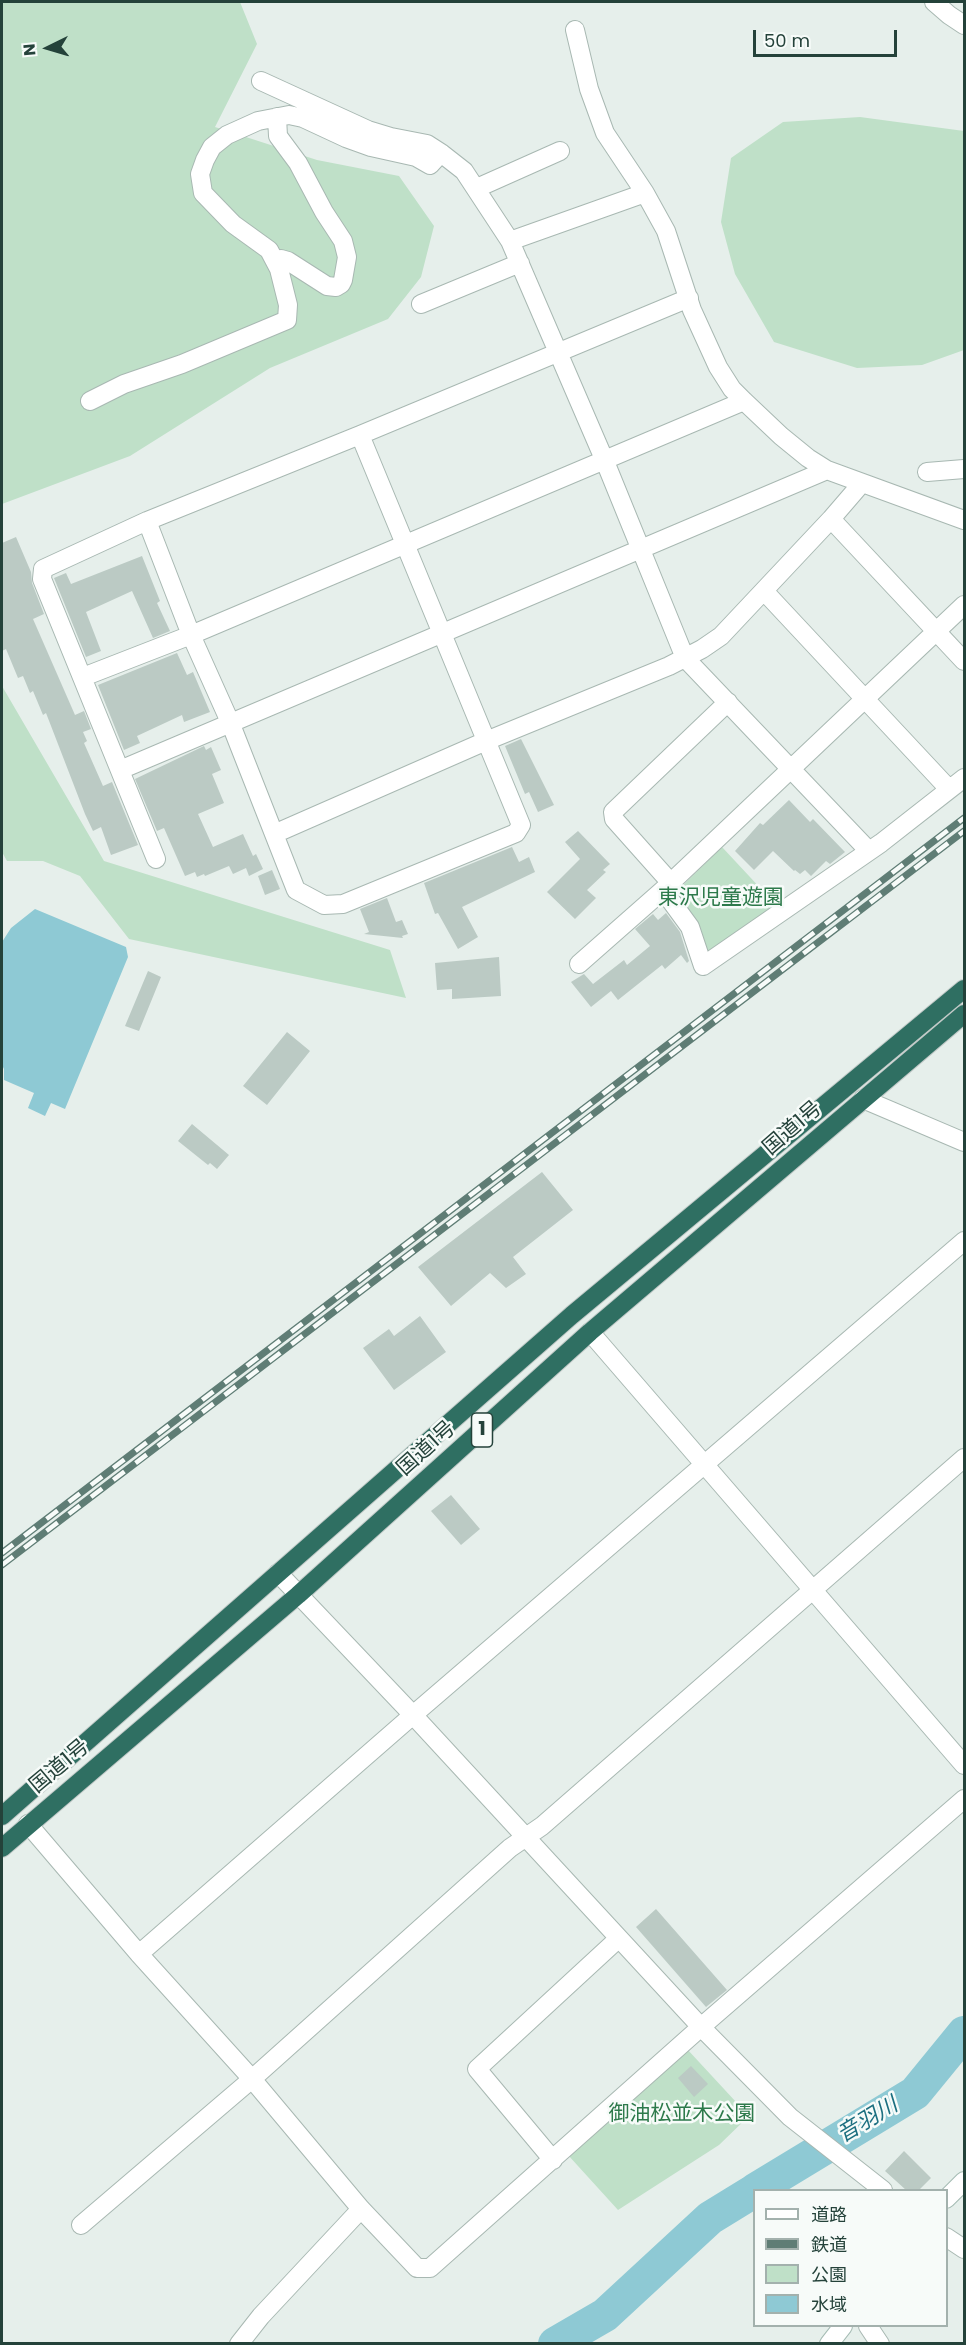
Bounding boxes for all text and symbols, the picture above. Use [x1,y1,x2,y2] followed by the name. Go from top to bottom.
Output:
[18,18,78,78] north arrow
[756,18,900,56] scale bar
[764,28,810,53] text: 50 m
[18,43,42,57] text: N
[658,886,784,912] park label: 東沢児童遊園
[758,1097,828,1161] street label: 国道1号
[472,1413,492,1447] road number: 1
[393,1416,461,1482] street label: 国道1号
[25,1735,95,1799] street label: 国道1号
[833,2093,903,2149] water label: 音羽川
[609,2102,755,2128] park label: 御油松並木公園
[753,2189,948,2327] legend
[811,2202,847,2227] text: 道路
[811,2232,847,2257] text: 鉄道
[811,2262,847,2287] text: 公園
[811,2292,847,2317] text: 水域

